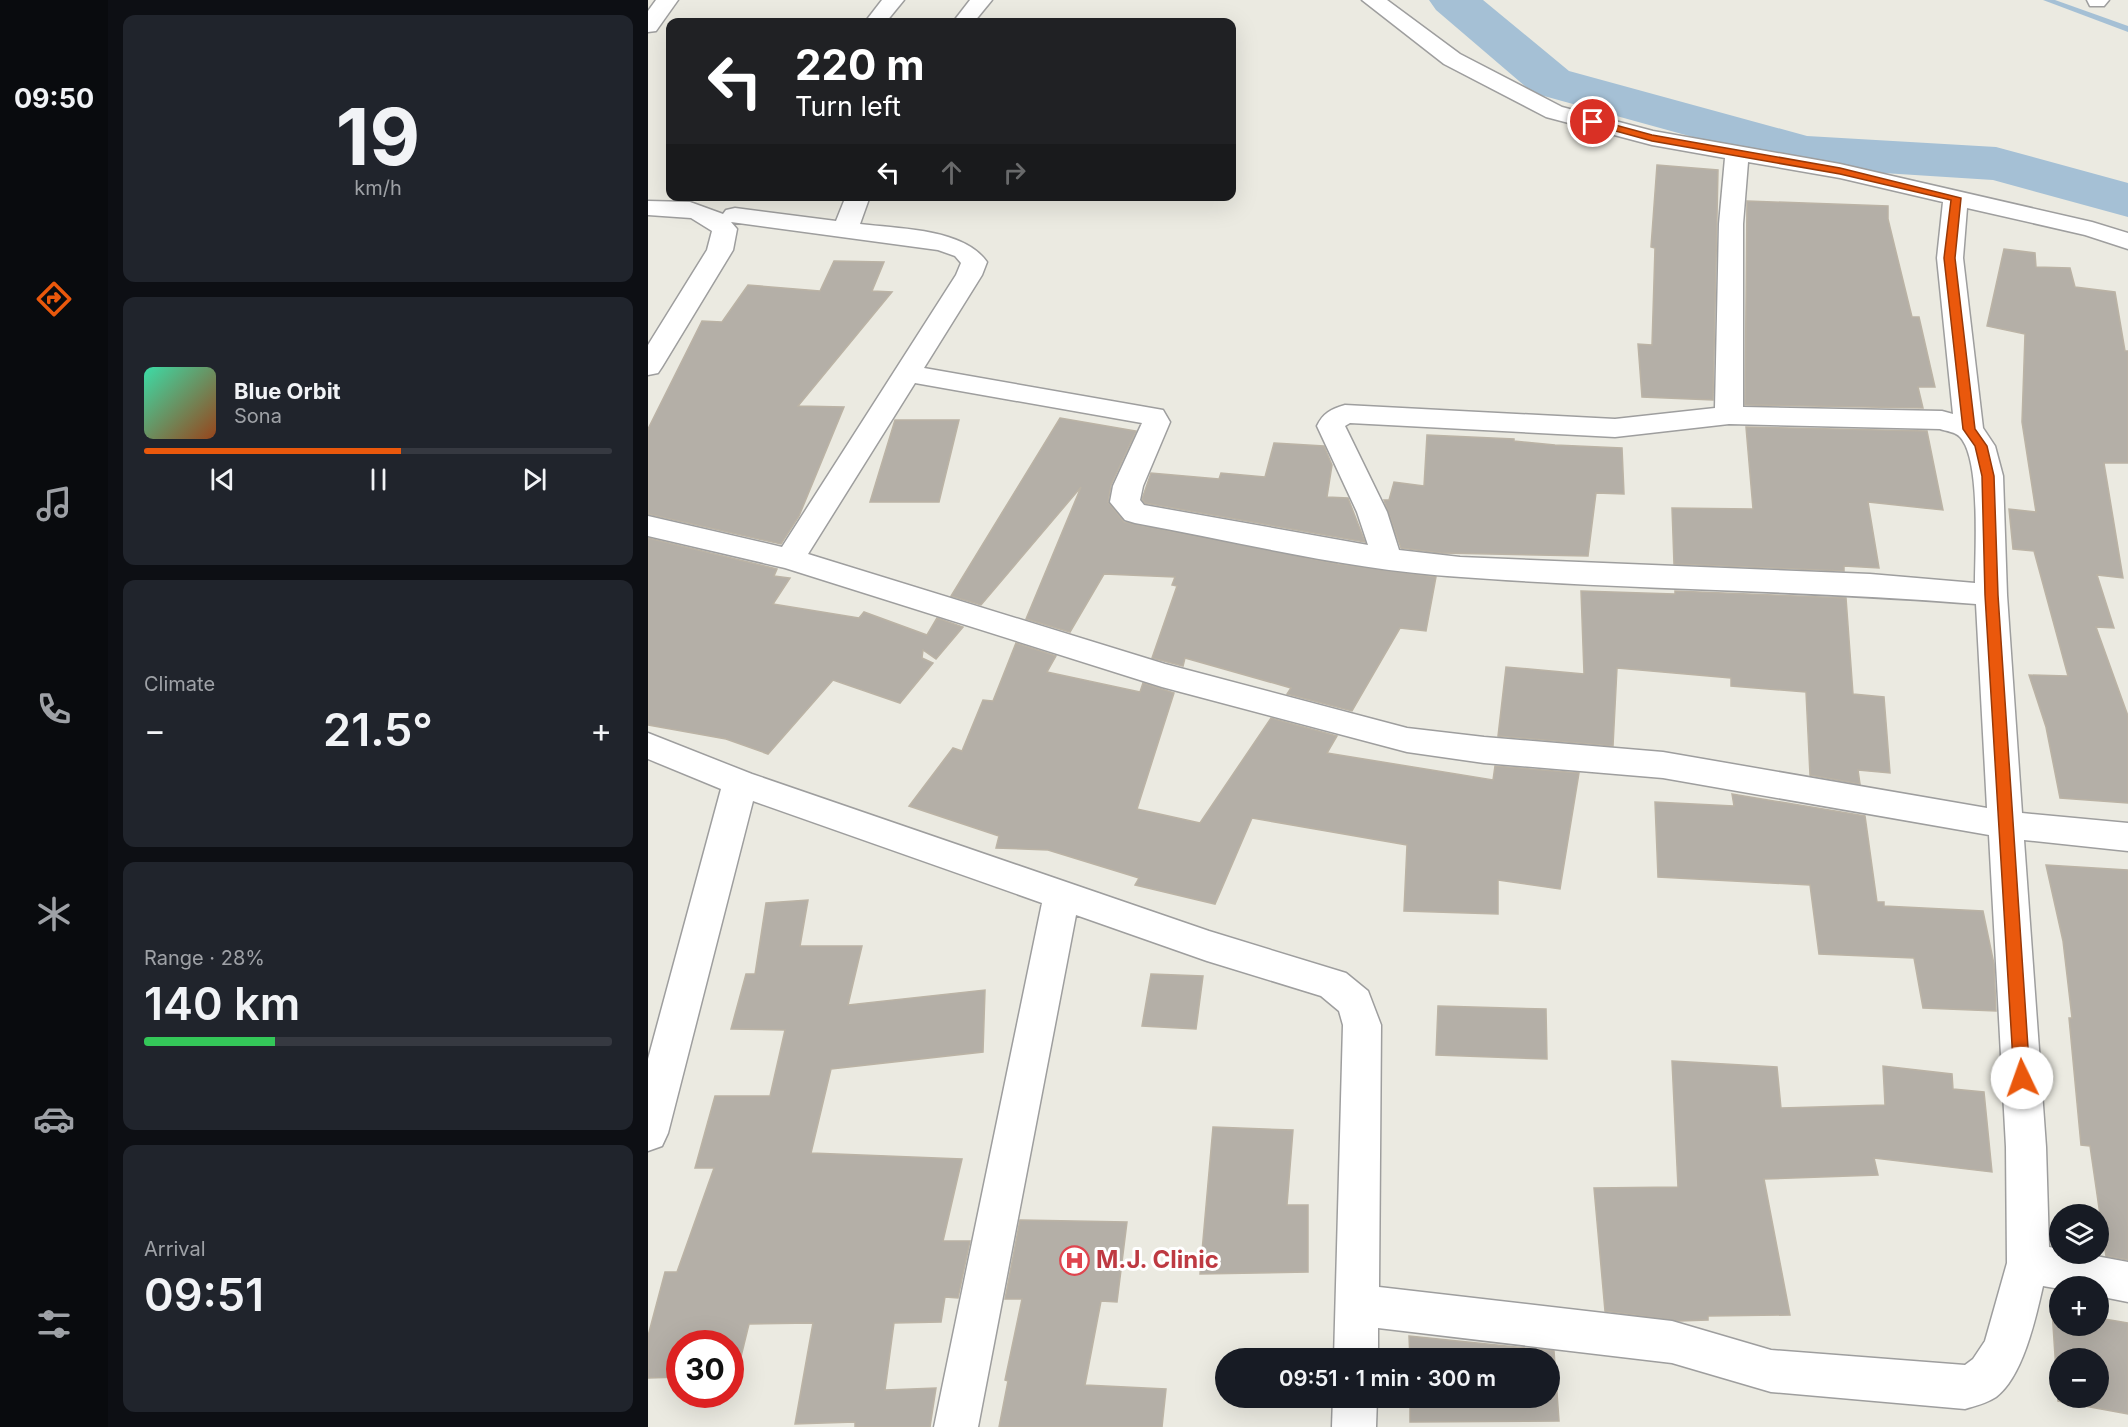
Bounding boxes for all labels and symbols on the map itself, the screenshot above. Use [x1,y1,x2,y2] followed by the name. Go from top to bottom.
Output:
[1567,96,1618,147] pin
[1990,1046,2054,1110] position arrow
[1059,1244,1091,1276] hospital icon: M.J. Clinic
[1096,1245,1219,1274] place label: M.J. Clinic
[666,1330,744,1408] speed limit sign: 30

